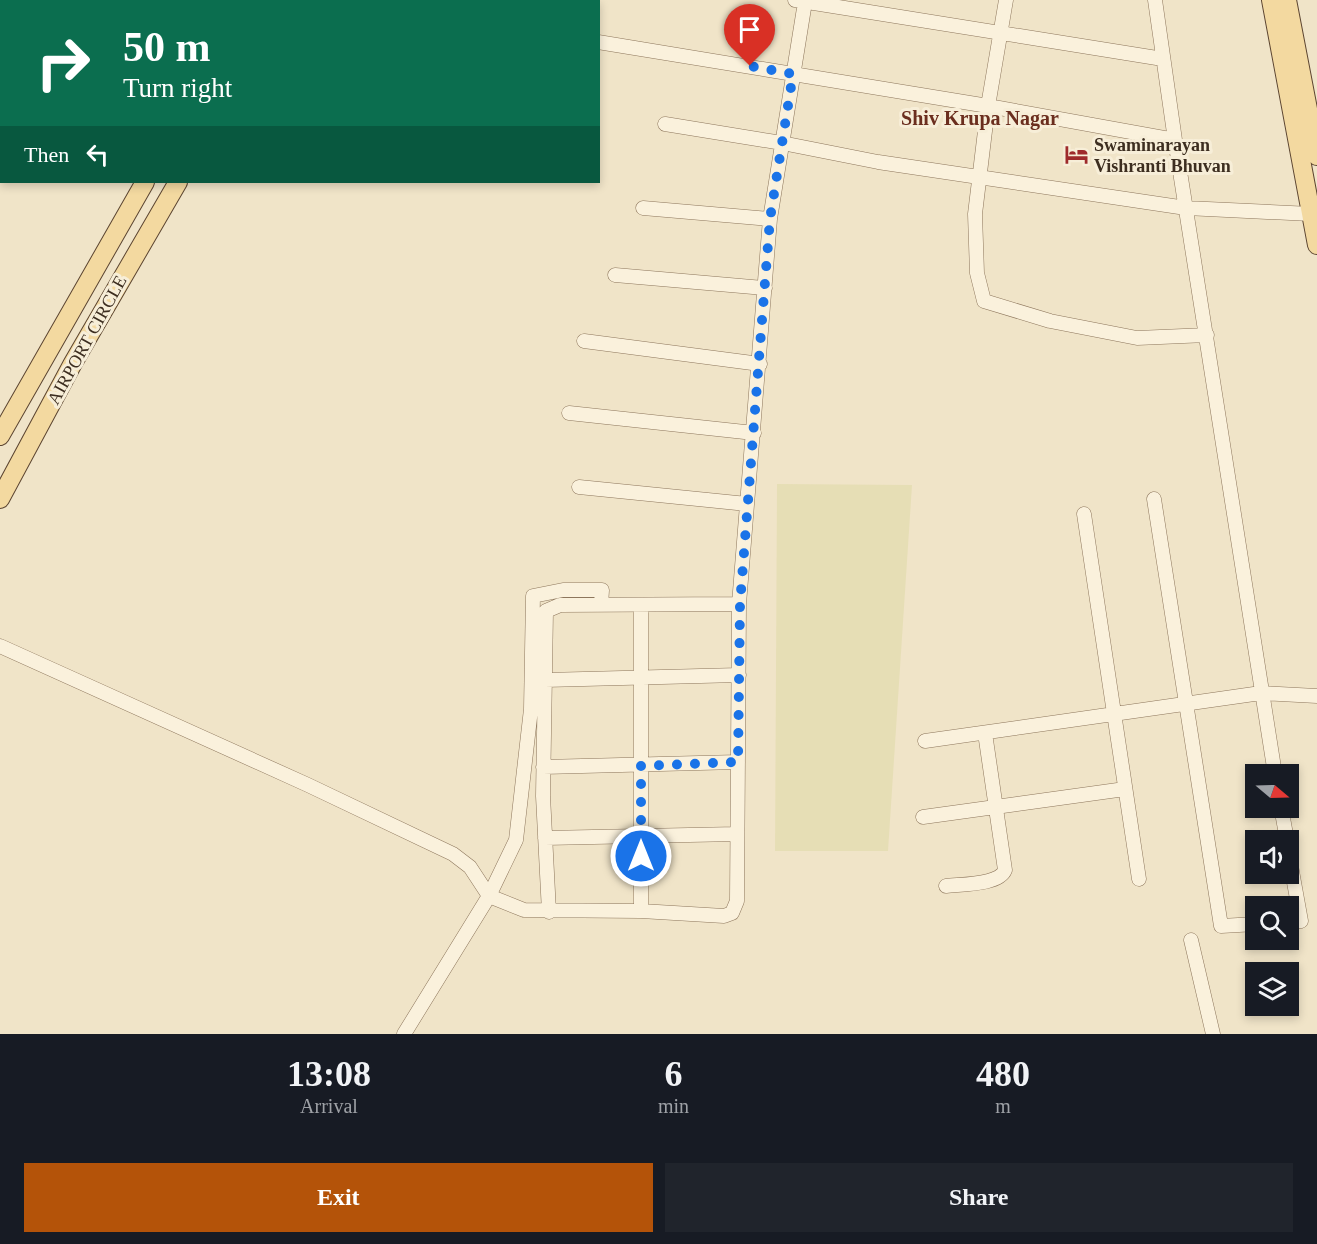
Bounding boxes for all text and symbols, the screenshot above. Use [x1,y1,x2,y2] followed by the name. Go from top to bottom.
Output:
[724,4,775,66] pin
[733,13,766,46] icon: arrive
[24,24,102,102] icon: right
[123,24,211,70] text: 50 m
[123,73,232,103] text: Turn right
[901,107,1059,130] district label: Shiv Krupa Nagar
[1094,135,1231,176] place label: Swaminarayan Vishranti Bhuvan
[81,138,114,171] icon: left
[24,142,69,167] text: Then
[1063,142,1089,168] hotel icon: Swaminarayan Vishranti Bhuvan
[43,272,131,408] street label: AIRPORT CIRCLE
[1245,764,1299,818] north arrow
[1245,764,1299,1016] map controls
[609,824,673,888] position arrow
[1245,830,1299,884] button: sound
[1245,896,1299,950] button: search
[1245,962,1299,1016] button: layers
[287,1054,371,1094] text: 13:08
[665,1054,683,1094] text: 6
[976,1054,1030,1094] text: 480
[300,1095,358,1117] text: Arrival
[658,1095,689,1117] text: min
[995,1095,1011,1117] text: m
[24,1163,653,1232] button: Exit
[665,1163,1293,1232] button: Share

